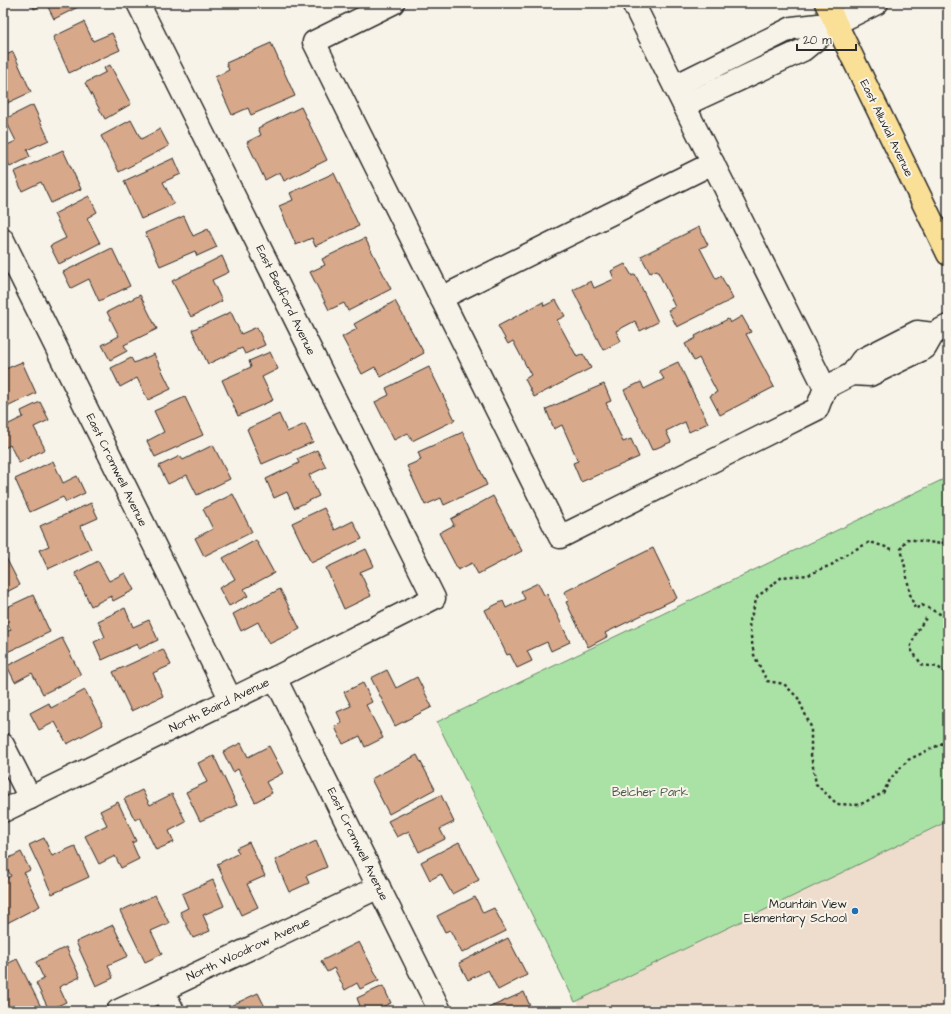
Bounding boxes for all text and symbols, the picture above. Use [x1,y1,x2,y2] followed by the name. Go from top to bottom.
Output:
[797,26,856,52] scale bar
[803,32,832,49] text: 20 m
[856,77,918,180] street label: East Alluvial Avenue
[251,242,320,359] street label: East Bedford Avenue
[82,411,152,530] street label: East Cromwell Avenue
[166,674,273,737] street label: North Baird Avenue
[612,784,689,801] park label: Belcher Park
[323,785,393,904] street label: East Cromwell Avenue
[744,896,847,928] place label: Mountain View Elementary School
[850,906,860,916] marker: Mountain View Elementary School
[184,913,313,986] street label: North Woodrow Avenue

